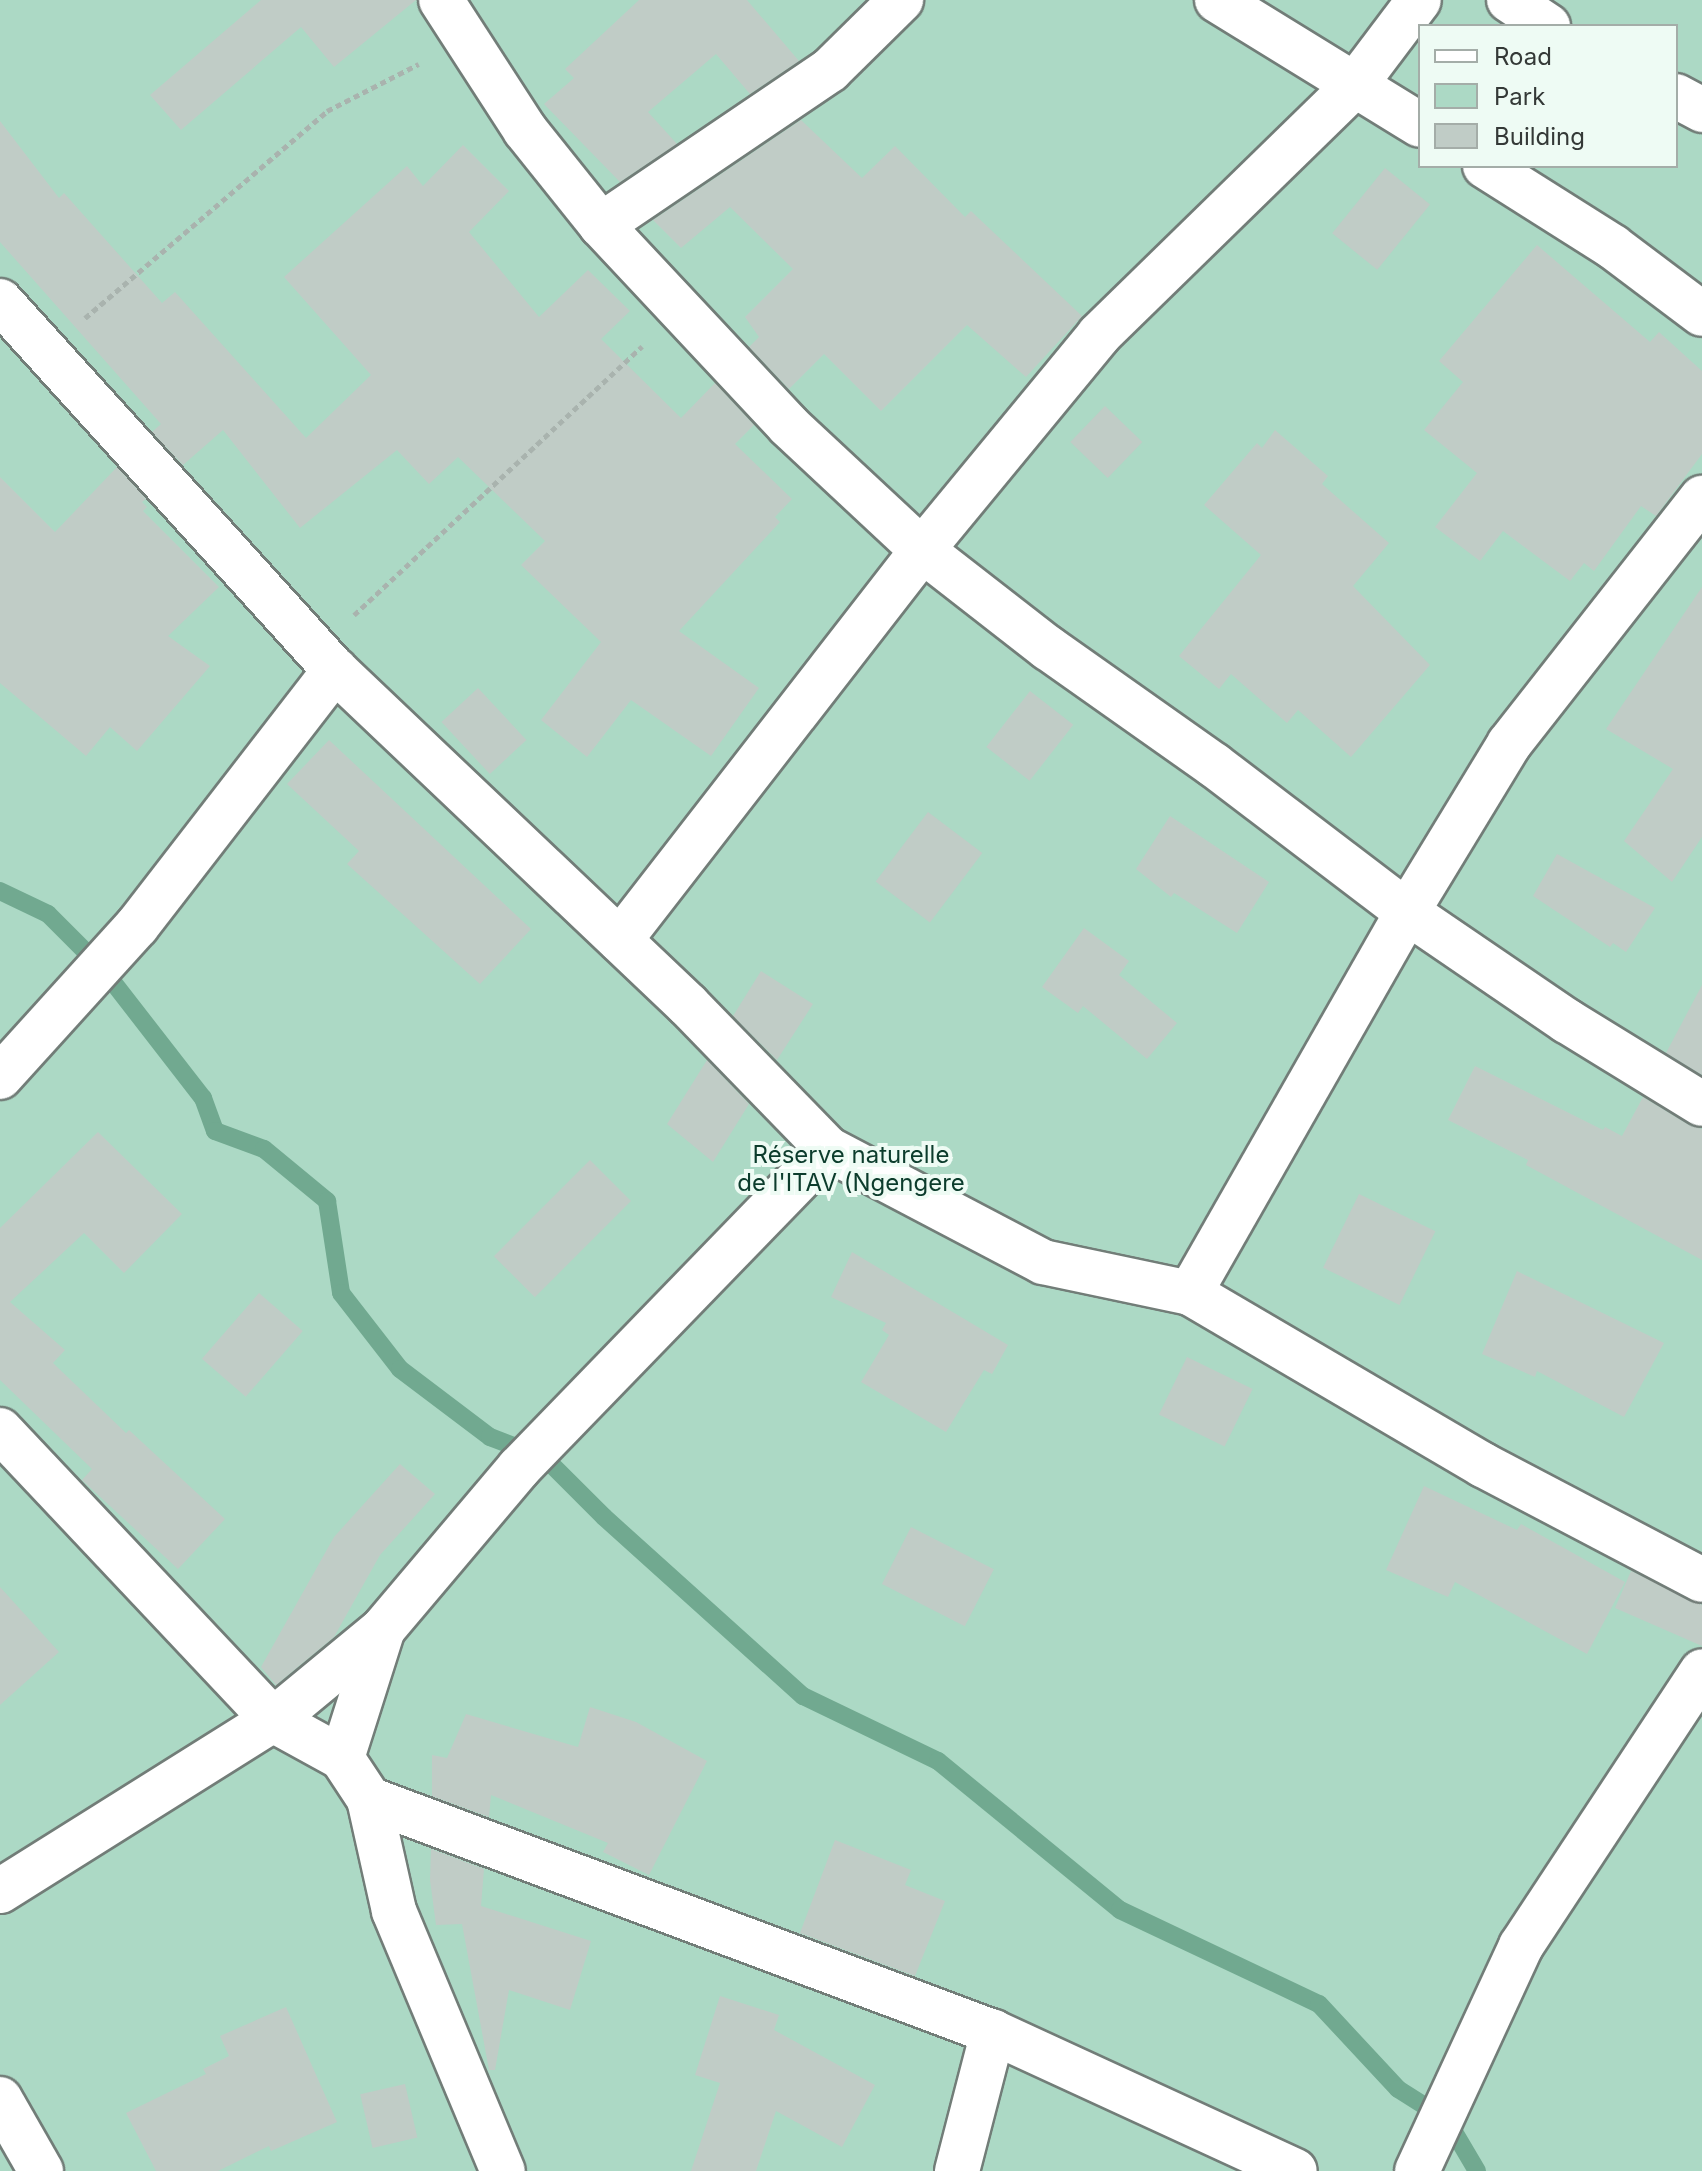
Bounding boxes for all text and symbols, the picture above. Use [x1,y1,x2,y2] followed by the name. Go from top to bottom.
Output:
[1418,24,1678,168] legend
[1494,42,1552,71] text: Road
[1494,82,1545,111] text: Park
[1494,122,1585,151] text: Building
[737,1141,965,1197] park label: Réserve naturelle de l'ITAV (Ngengere

